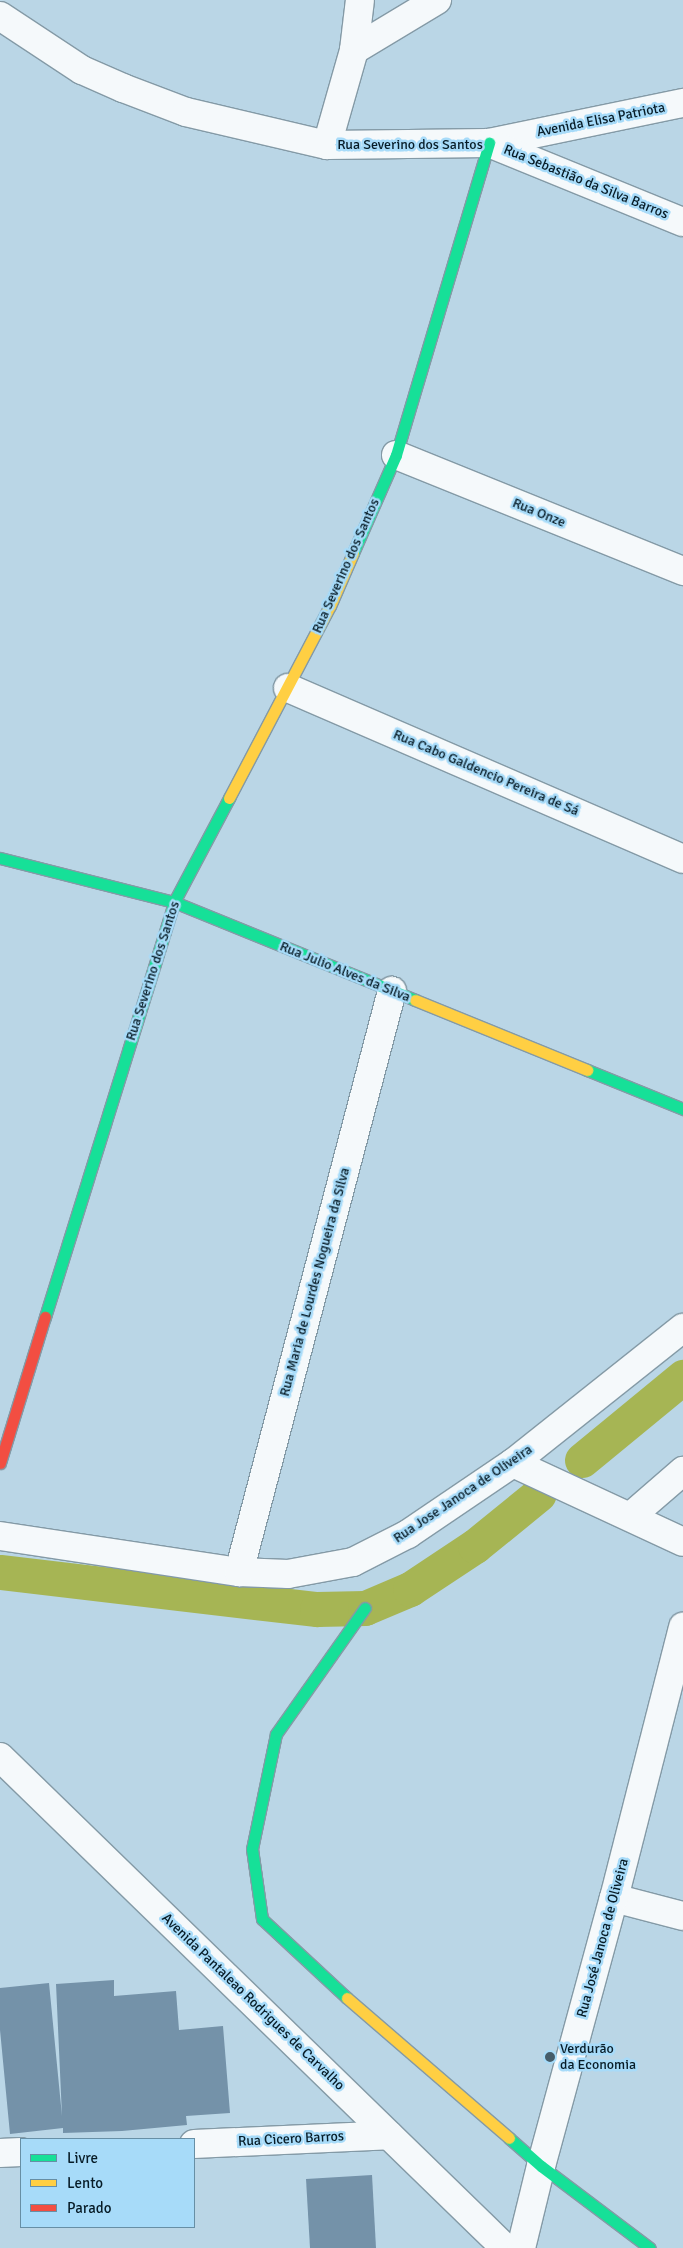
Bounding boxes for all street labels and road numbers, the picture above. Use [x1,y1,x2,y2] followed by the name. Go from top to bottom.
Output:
[535,99,667,141] street label: Avenida Elisa Patriota
[337,137,483,153] street label: Rua Severino dos Santos
[501,141,671,223] street label: Rua Sebastião da Silva Barros
[510,495,568,531] street label: Rua Onze
[309,496,383,636] street label: Rua Severino dos Santos
[391,726,581,820] street label: Rua Cabo Galdencio Pereira de Sá
[123,899,183,1043] street label: Rua Severino dos Santos
[277,938,413,1006] street label: Rua Julio Alves da Silva
[276,1166,354,1398] street label: Rua Maria de Lourdes Nogueira da Silva
[390,1441,536,1547] street label: Rua Jose Janoca de Oliveira
[574,1857,632,2019] street label: Rua José Janoca de Oliveira
[158,1910,348,2094] street label: Avenida Pantaleao Rodrigues de Carvalho
[238,2128,344,2150] street label: Rua Cicero Barros

